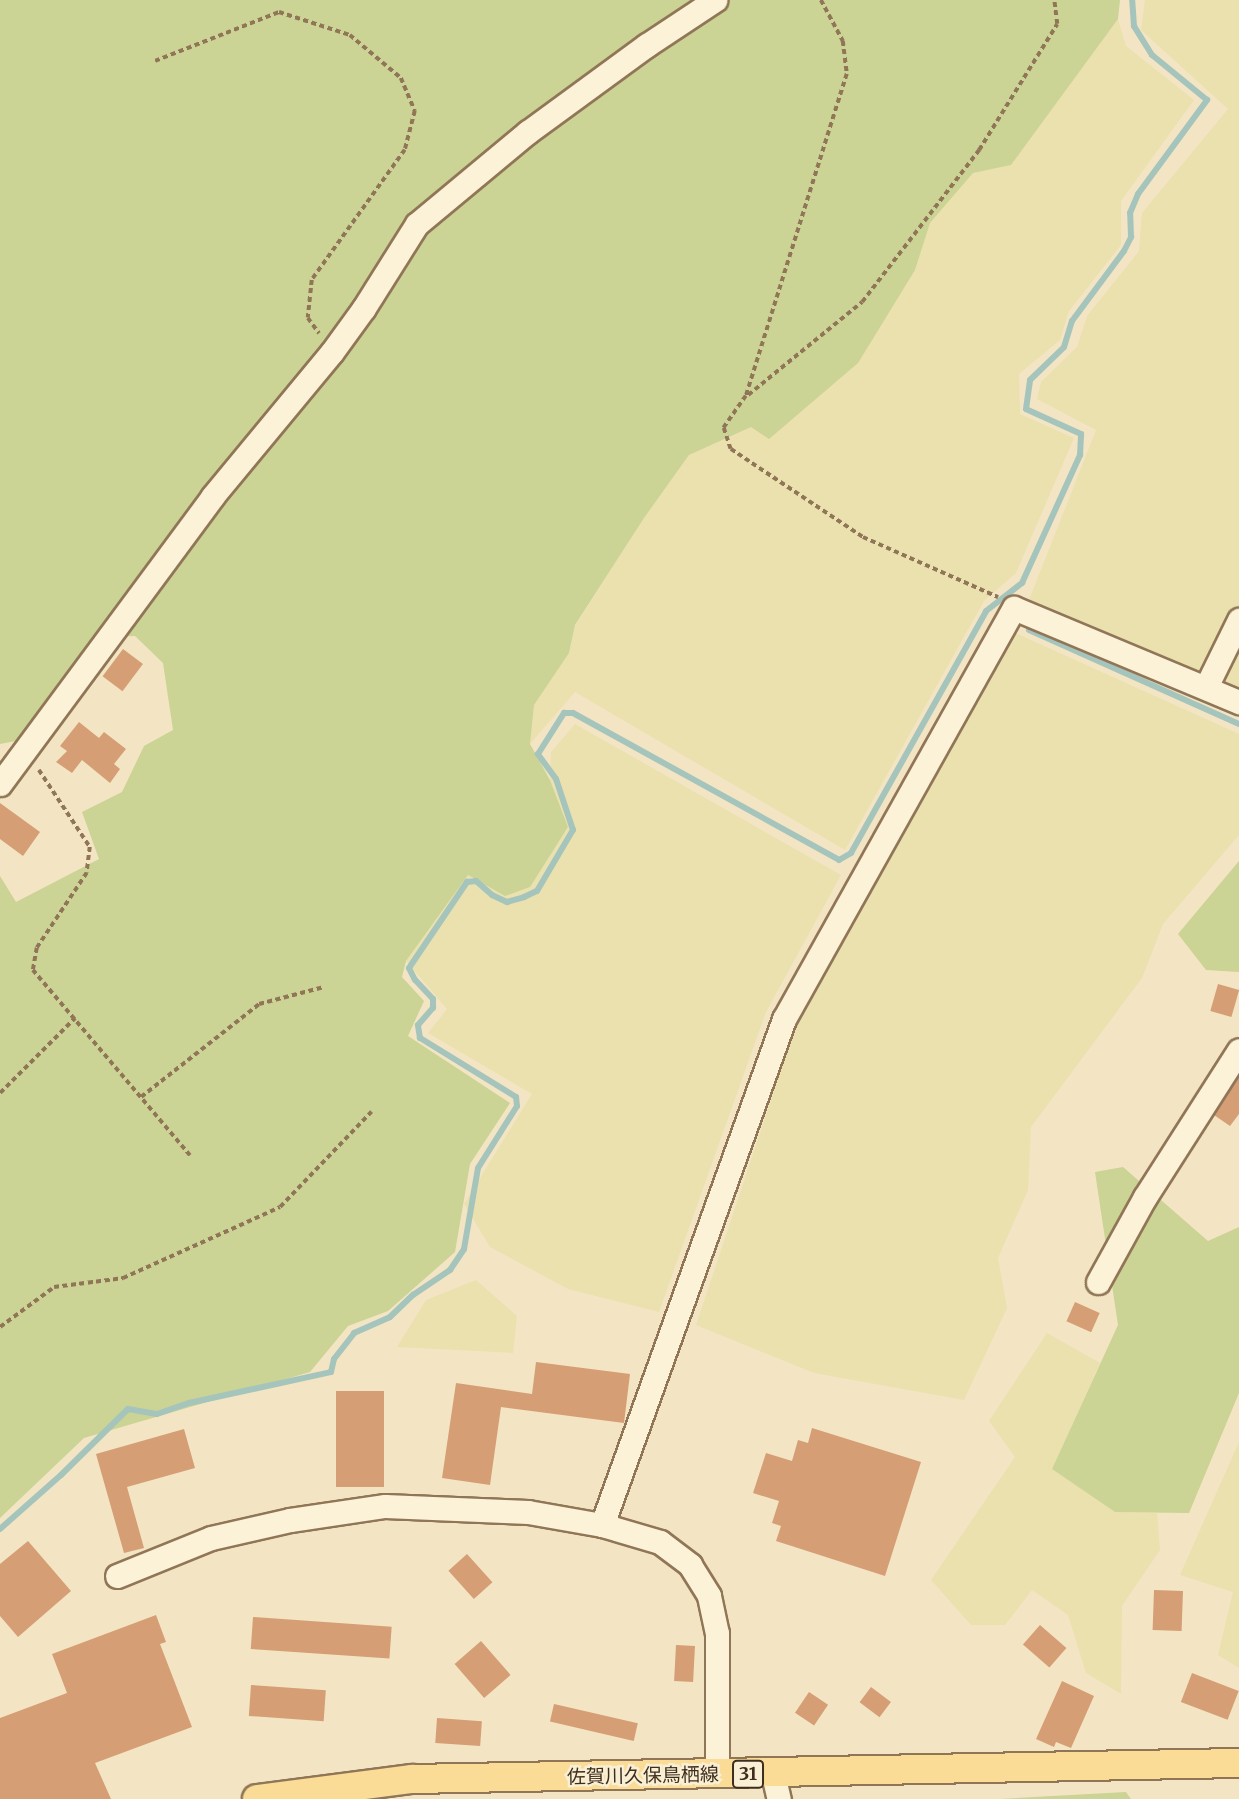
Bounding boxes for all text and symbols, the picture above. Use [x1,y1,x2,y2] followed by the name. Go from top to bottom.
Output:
[730,1759,766,1788] road number: 31
[567,1763,719,1789] street label: 佐賀川久保鳥栖線

